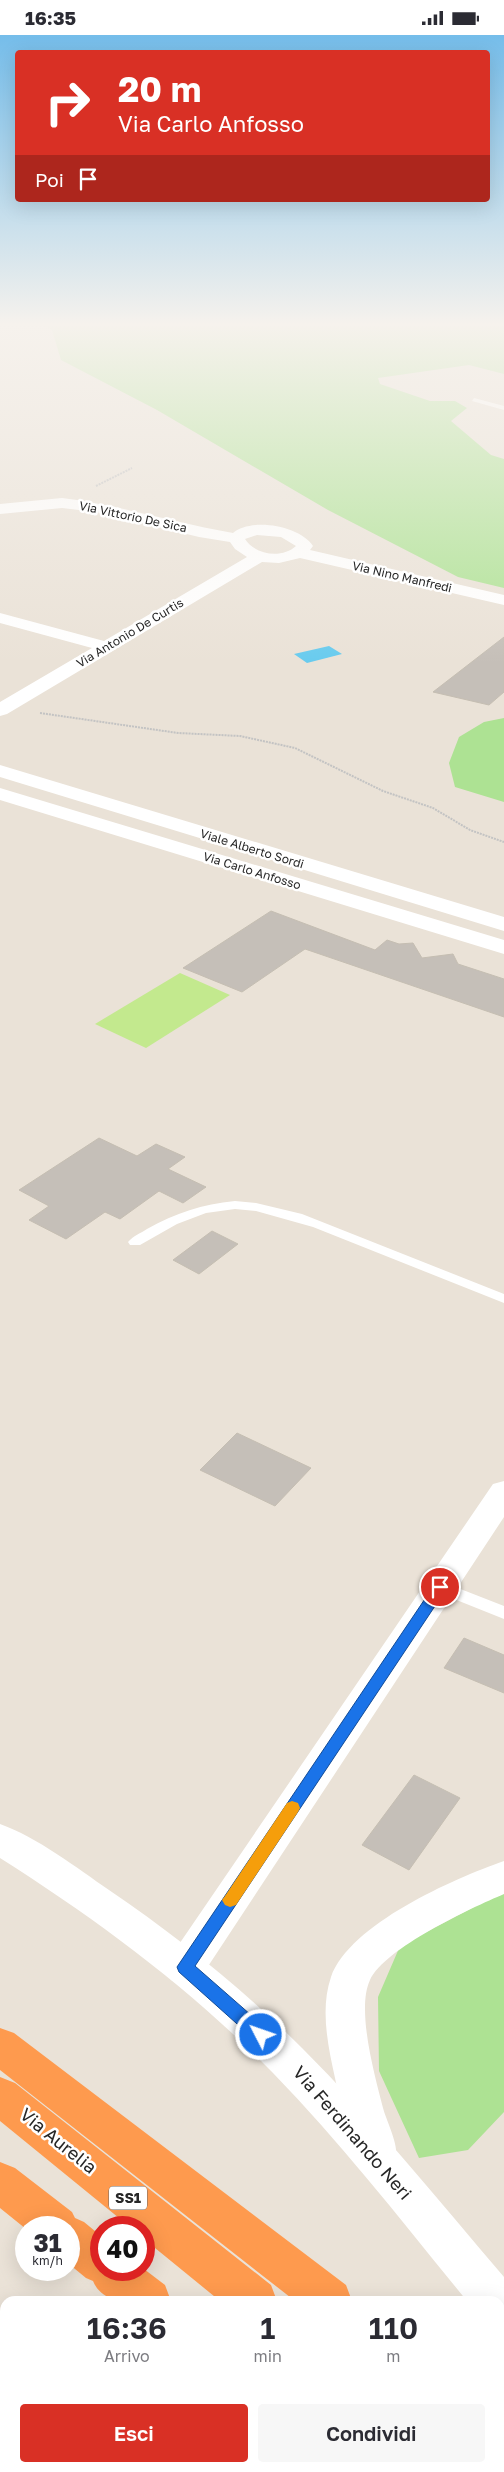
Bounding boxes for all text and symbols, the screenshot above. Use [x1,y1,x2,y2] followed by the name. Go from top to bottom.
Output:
[25,6,76,29] text: 16:35
[118,68,201,110] text: 20 m
[35,70,100,135] icon: right
[118,110,304,137] text: Via Carlo Anfosso
[74,165,102,193] icon: arrive
[35,168,64,191] text: Poi
[78,498,188,535] street label: Via Vittorio De Sica
[351,558,453,595] street label: Via Nino Manfredi
[73,595,186,670] street label: Via Antonio De Curtis
[198,826,306,871] street label: Viale Alberto Sordi
[201,849,303,893] street label: Via Carlo Anfosso
[419,1566,461,1608] pin
[426,1573,454,1601] icon: arrive
[234,2008,286,2060] position arrow
[289,2061,417,2204] street label: Via Ferdinando Neri
[16,2103,101,2178] street label: Via Aurelia
[109,2187,147,2209] road number: SS1
[90,2216,155,2281] speed limit sign: 40
[33,2227,62,2258] text: 31
[32,2253,63,2268] text: km/h
[87,2310,167,2346] text: 16:36
[260,2310,275,2346] text: 1
[369,2310,418,2346] text: 110
[104,2346,150,2366] text: Arrivo
[254,2346,282,2366] text: min
[386,2346,401,2366] text: m
[20,2404,248,2462] button: Esci
[258,2404,485,2462] button: Condividi

